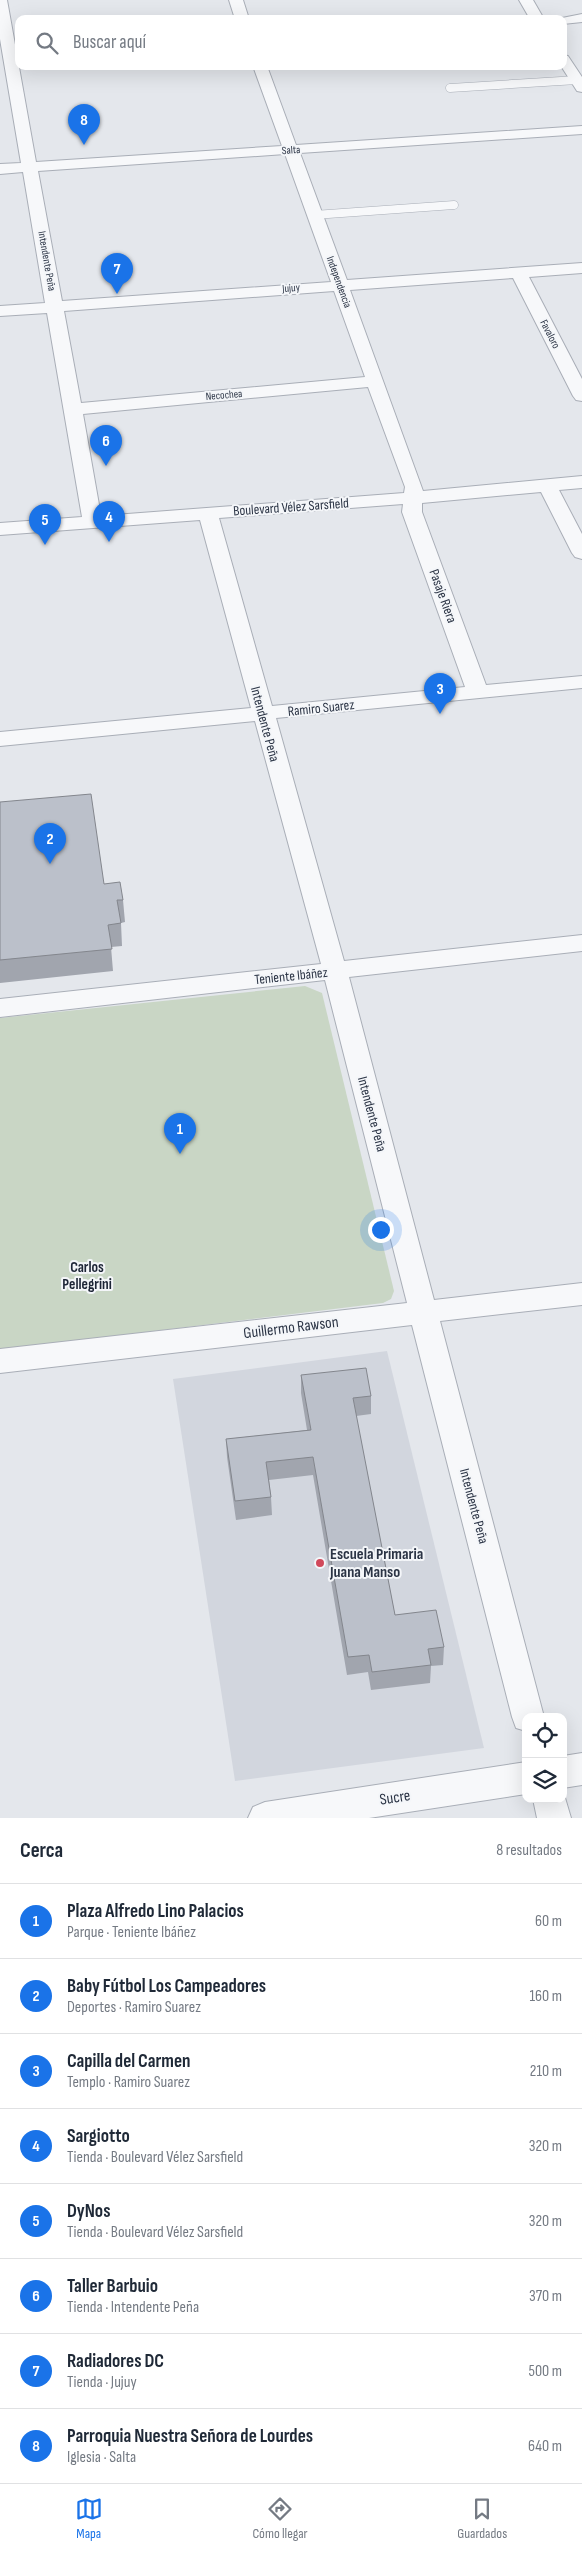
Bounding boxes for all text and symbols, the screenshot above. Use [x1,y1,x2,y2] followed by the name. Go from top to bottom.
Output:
[15,15,567,70] search box
[33,29,61,57] icon: search
[73,31,146,54] text: Buscar aquí
[68,104,100,145] pin: 8
[281,143,301,157] street label: Salta
[35,230,59,292] street label: Intendente Peña
[101,253,133,294] pin: 7
[324,254,354,310] street label: Independencia
[281,281,301,295] street label: Jujuy
[537,317,563,351] street label: Favaloro
[205,387,243,403] street label: Necochea
[90,425,122,466] pin: 6
[233,494,350,520] street label: Boulevard Vélez Sarsfield
[93,501,125,542] pin: 4
[29,504,61,545] pin: 5
[425,567,461,625] street label: Pasaje Riera
[424,673,456,714] pin: 3
[247,685,283,763] street label: Intendente Peña
[287,696,355,720] street label: Ramiro Suarez
[34,823,66,864] pin: 2
[254,964,328,988] street label: Teniente Ibáñez
[354,1075,390,1153] street label: Intendente Peña
[164,1113,196,1154] pin: 1
[368,1217,394,1243] your location
[62,1258,112,1294] district label: Carlos Pellegrini
[242,1313,340,1343] street label: Guillermo Rawson
[456,1467,492,1545] street label: Intendente Peña
[329,1545,423,1582] place label: Escuela Primaria Juana Manso
[314,1557,326,1569] marker: Escuela Primaria Juana Manso
[522,1713,567,1803] map controls
[522,1713,567,1758] button: locate
[522,1758,567,1803] button: layers
[378,1786,412,1810] street label: Sucre
[20,1838,63,1863] text: Cerca
[496,1841,562,1860] text: 8 resultados
[67,1900,244,1923] text: Plaza Alfredo Lino Palacios
[33,1912,39,1931] text: 1
[535,1912,562,1931] text: 60 m
[67,1923,196,1942] text: Parque · Teniente Ibáñez
[67,1975,266,1998] text: Baby Fútbol Los Campeadores
[32,1987,40,2006] text: 2
[529,1987,562,2006] text: 160 m
[67,1998,201,2017] text: Deportes · Ramiro Suarez
[67,2050,190,2073] text: Capilla del Carmen
[32,2062,40,2081] text: 3
[530,2062,562,2081] text: 210 m
[67,2073,190,2092] text: Templo · Ramiro Suarez
[67,2125,130,2148] text: Sargiotto
[32,2137,40,2156] text: 4
[529,2137,562,2156] text: 320 m
[67,2148,243,2167] text: Tienda · Boulevard Vélez Sarsfield
[67,2200,110,2223] text: DyNos
[32,2212,40,2231] text: 5
[529,2212,562,2231] text: 320 m
[67,2223,243,2242] text: Tienda · Boulevard Vélez Sarsfield
[67,2275,158,2298] text: Taller Barbuio
[32,2287,40,2306] text: 6
[529,2287,562,2306] text: 370 m
[67,2298,199,2317] text: Tienda · Intendente Peña
[67,2350,164,2373] text: Radiadores DC
[33,2362,39,2381] text: 7
[528,2362,562,2381] text: 500 m
[67,2373,137,2392] text: Tienda · Jujuy
[67,2425,313,2448] text: Parroquia Nuestra Señora de Lourdes
[32,2437,40,2456] text: 8
[528,2437,562,2456] text: 640 m
[67,2448,136,2467] text: Iglesia · Salta
[75,2495,103,2542] tab: Mapa
[252,2495,308,2542] tab: Cómo llegar
[457,2495,507,2542] tab: Guardados

